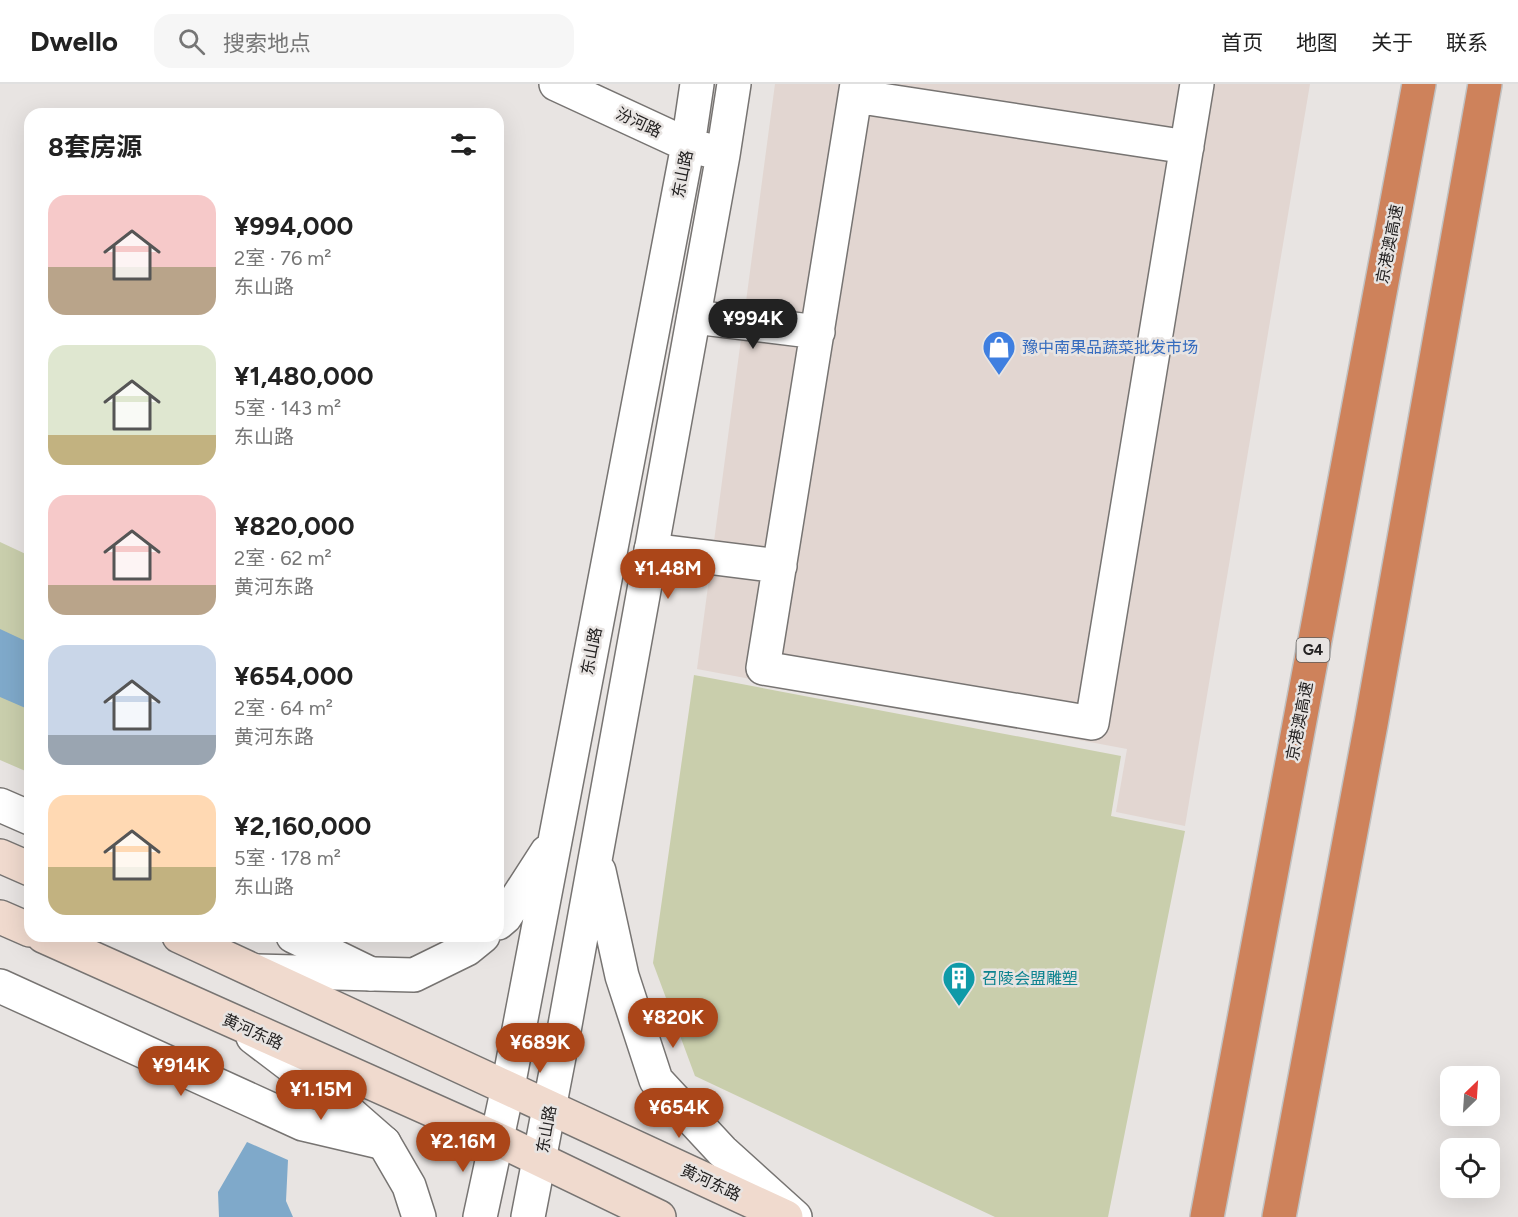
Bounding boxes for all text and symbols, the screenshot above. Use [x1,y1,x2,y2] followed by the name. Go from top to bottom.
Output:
[154,14,574,68] search box
[30,24,118,58] text: Dwello
[175,25,208,58] icon: search
[223,30,311,57] text: 搜索地点
[1221,30,1263,55] text: 首页
[1296,30,1338,55] text: 地图
[1371,30,1413,55] text: 关于
[1446,30,1488,55] text: 联系
[613,104,665,141] street label: 汾河路
[447,128,480,161] icon: filters
[48,131,142,163] text: 8套房源
[669,149,696,199] street label: 东山路
[1373,203,1406,285] street label: 京港澳高速
[234,210,353,242] text: ¥994,000
[96,219,168,291] icon: home
[234,246,331,270] text: 2室 · 76 m²
[234,275,294,299] text: 东山路
[711,299,795,350] pin: ¥994K
[722,306,784,330] text: ¥994K
[981,329,1017,376] shop icon: 豫中南果品蔬菜批发市场
[1022,338,1198,357] place label: 豫中南果品蔬菜批发市场
[234,360,374,392] text: ¥1,480,000
[96,369,168,441] icon: home
[234,396,341,420] text: 5室 · 143 m²
[234,425,294,449] text: 东山路
[234,510,355,542] text: ¥820,000
[96,519,168,591] icon: home
[234,546,332,570] text: 2室 · 62 m²
[619,549,717,600] pin: ¥1.48M
[634,556,702,580] text: ¥1.48M
[234,575,314,599] text: 黄河东路
[578,626,605,676] street label: 东山路
[1296,638,1330,662] road number: G4
[234,660,353,692] text: ¥654,000
[96,669,168,741] icon: home
[1283,680,1316,762] street label: 京港澳高速
[234,696,333,720] text: 2室 · 64 m²
[234,725,314,749] text: 黄河东路
[234,810,371,842] text: ¥2,160,000
[96,819,168,891] icon: home
[234,846,341,870] text: 5室 · 178 m²
[234,875,294,899] text: 东山路
[941,960,977,1007] building icon: 召陵会盟雕塑
[982,969,1078,988] place label: 召陵会盟雕塑
[631,998,715,1049] pin: ¥820K
[642,1005,704,1029] text: ¥820K
[220,1010,286,1053] street label: 黄河东路
[498,1023,582,1074] pin: ¥689K
[510,1030,570,1054] text: ¥689K
[139,1046,223,1097] pin: ¥914K
[152,1053,210,1077] text: ¥914K
[1440,1066,1500,1126] north arrow
[1440,1066,1500,1198] map controls
[272,1070,370,1121] pin: ¥1.15M
[290,1077,352,1101] text: ¥1.15M
[637,1088,721,1139] pin: ¥654K
[648,1095,710,1119] text: ¥654K
[533,1104,560,1154] street label: 东山路
[414,1122,512,1173] pin: ¥2.16M
[430,1129,496,1153] text: ¥2.16M
[1440,1138,1500,1198] button: locate
[678,1160,744,1205] street label: 黄河东路

